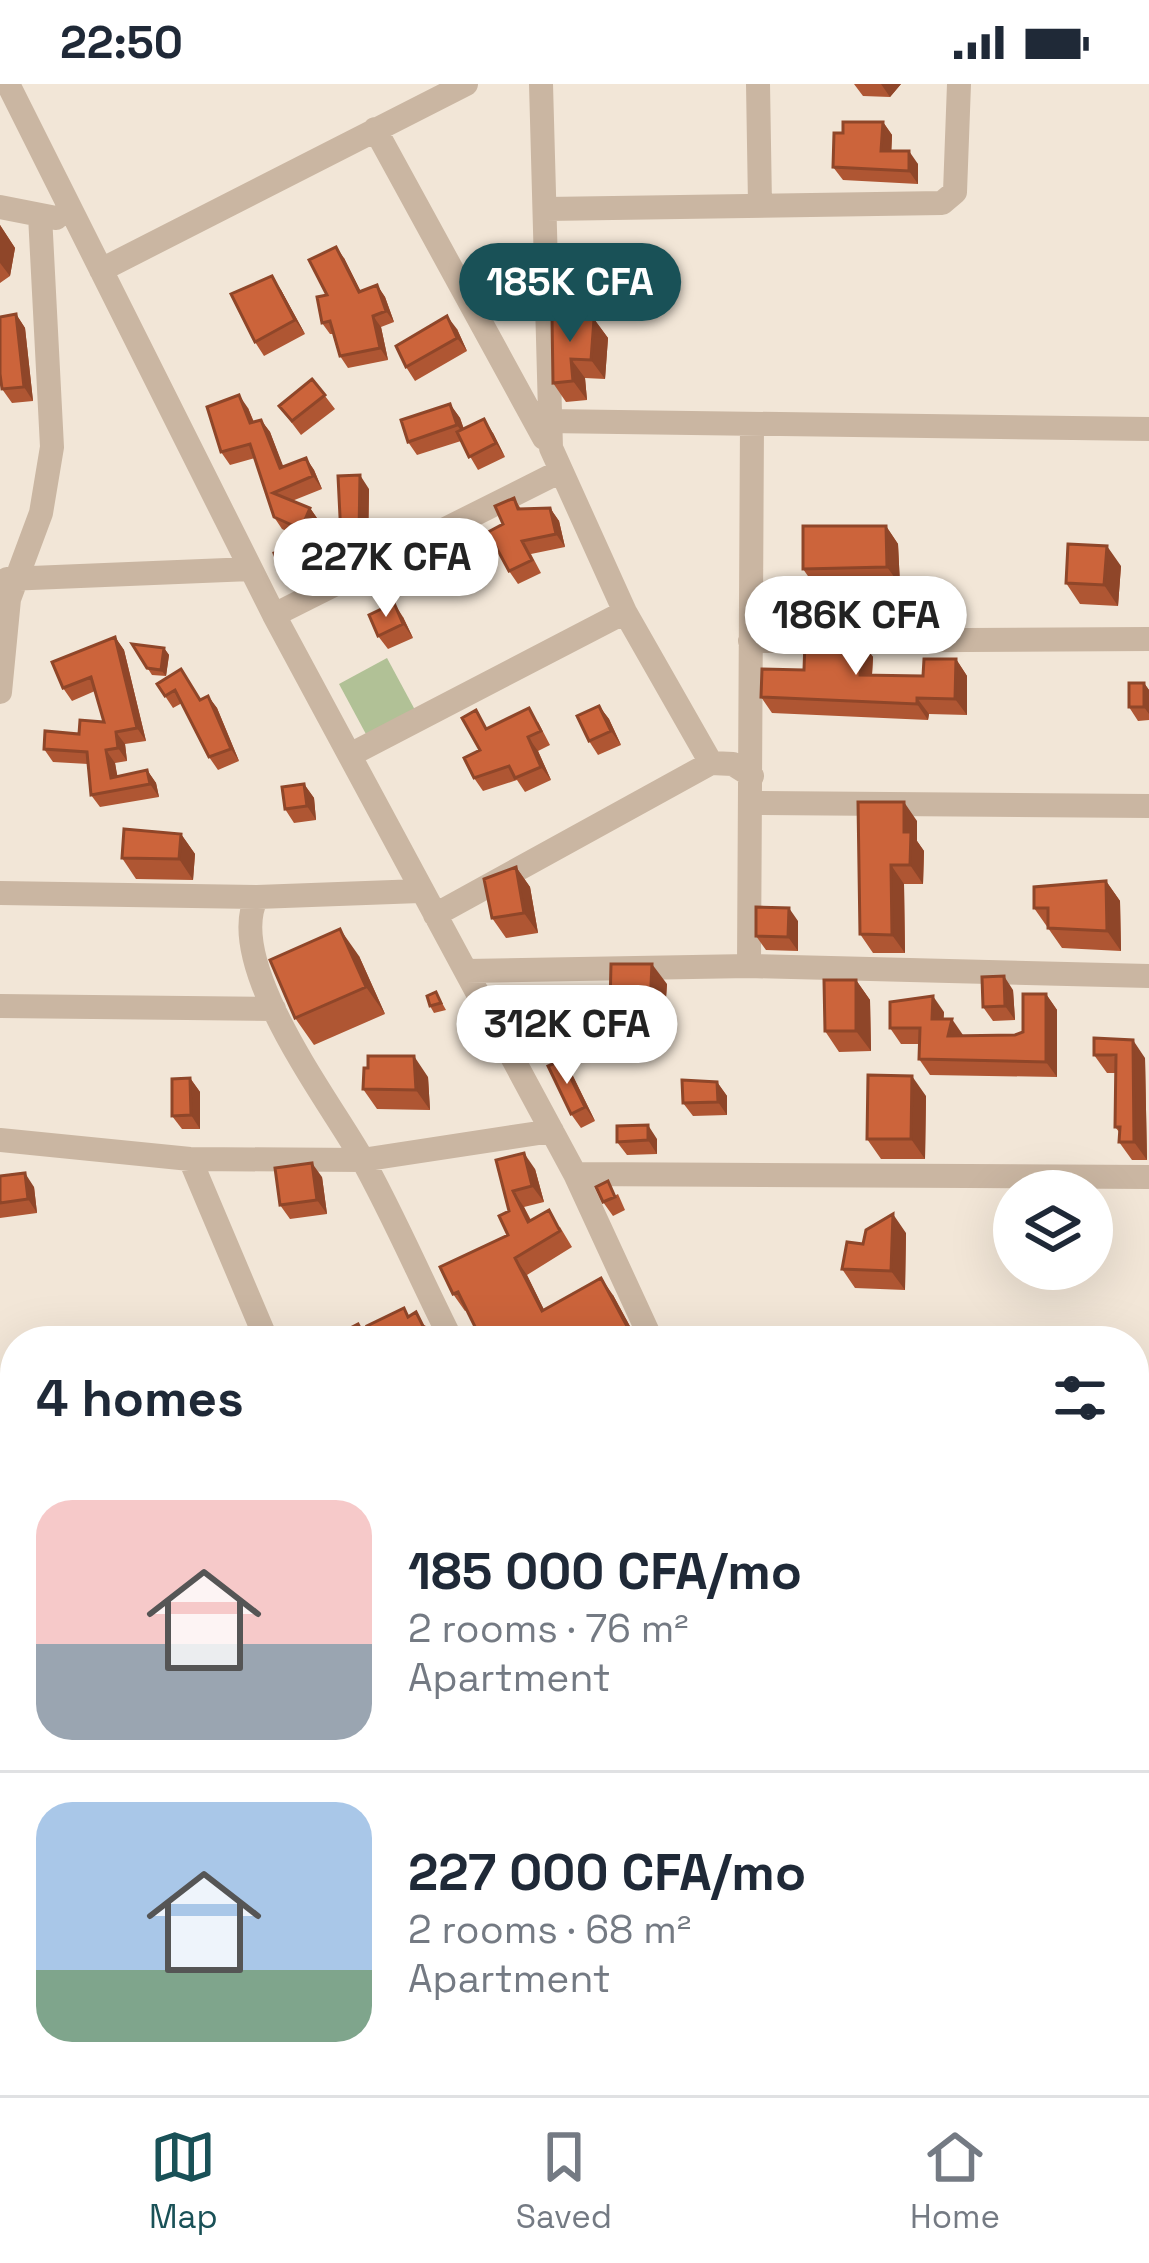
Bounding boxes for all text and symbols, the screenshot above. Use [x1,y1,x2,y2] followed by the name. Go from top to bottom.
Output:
[60,14,183,71] text: 22:50
[446,243,694,345] pin: 185K CFA
[486,257,654,306] text: 185K CFA
[262,518,510,620] pin: 227K CFA
[301,532,471,581] text: 227K CFA
[732,576,980,678] pin: 186K CFA
[772,590,940,639] text: 186K CFA
[443,985,691,1087] pin: 312K CFA
[483,999,651,1048] text: 312K CFA
[993,1170,1113,1290] map controls
[993,1170,1113,1290] button: layers
[1047,1365,1113,1431] icon: filters
[36,1366,244,1431] text: 4 homes
[408,1539,802,1604] text: 185 000 CFA/mo
[132,1548,276,1692] icon: home
[408,1604,689,1653] text: 2 rooms · 76 m²
[408,1653,611,1702] text: Apartment
[408,1840,806,1905] text: 227 000 CFA/mo
[132,1850,276,1994] icon: home
[408,1905,691,1954] text: 2 rooms · 68 m²
[408,1954,611,2003] text: Apartment
[149,2124,218,2238] tab: Map
[516,2124,612,2238] tab: Saved
[910,2124,1000,2238] tab: Home

